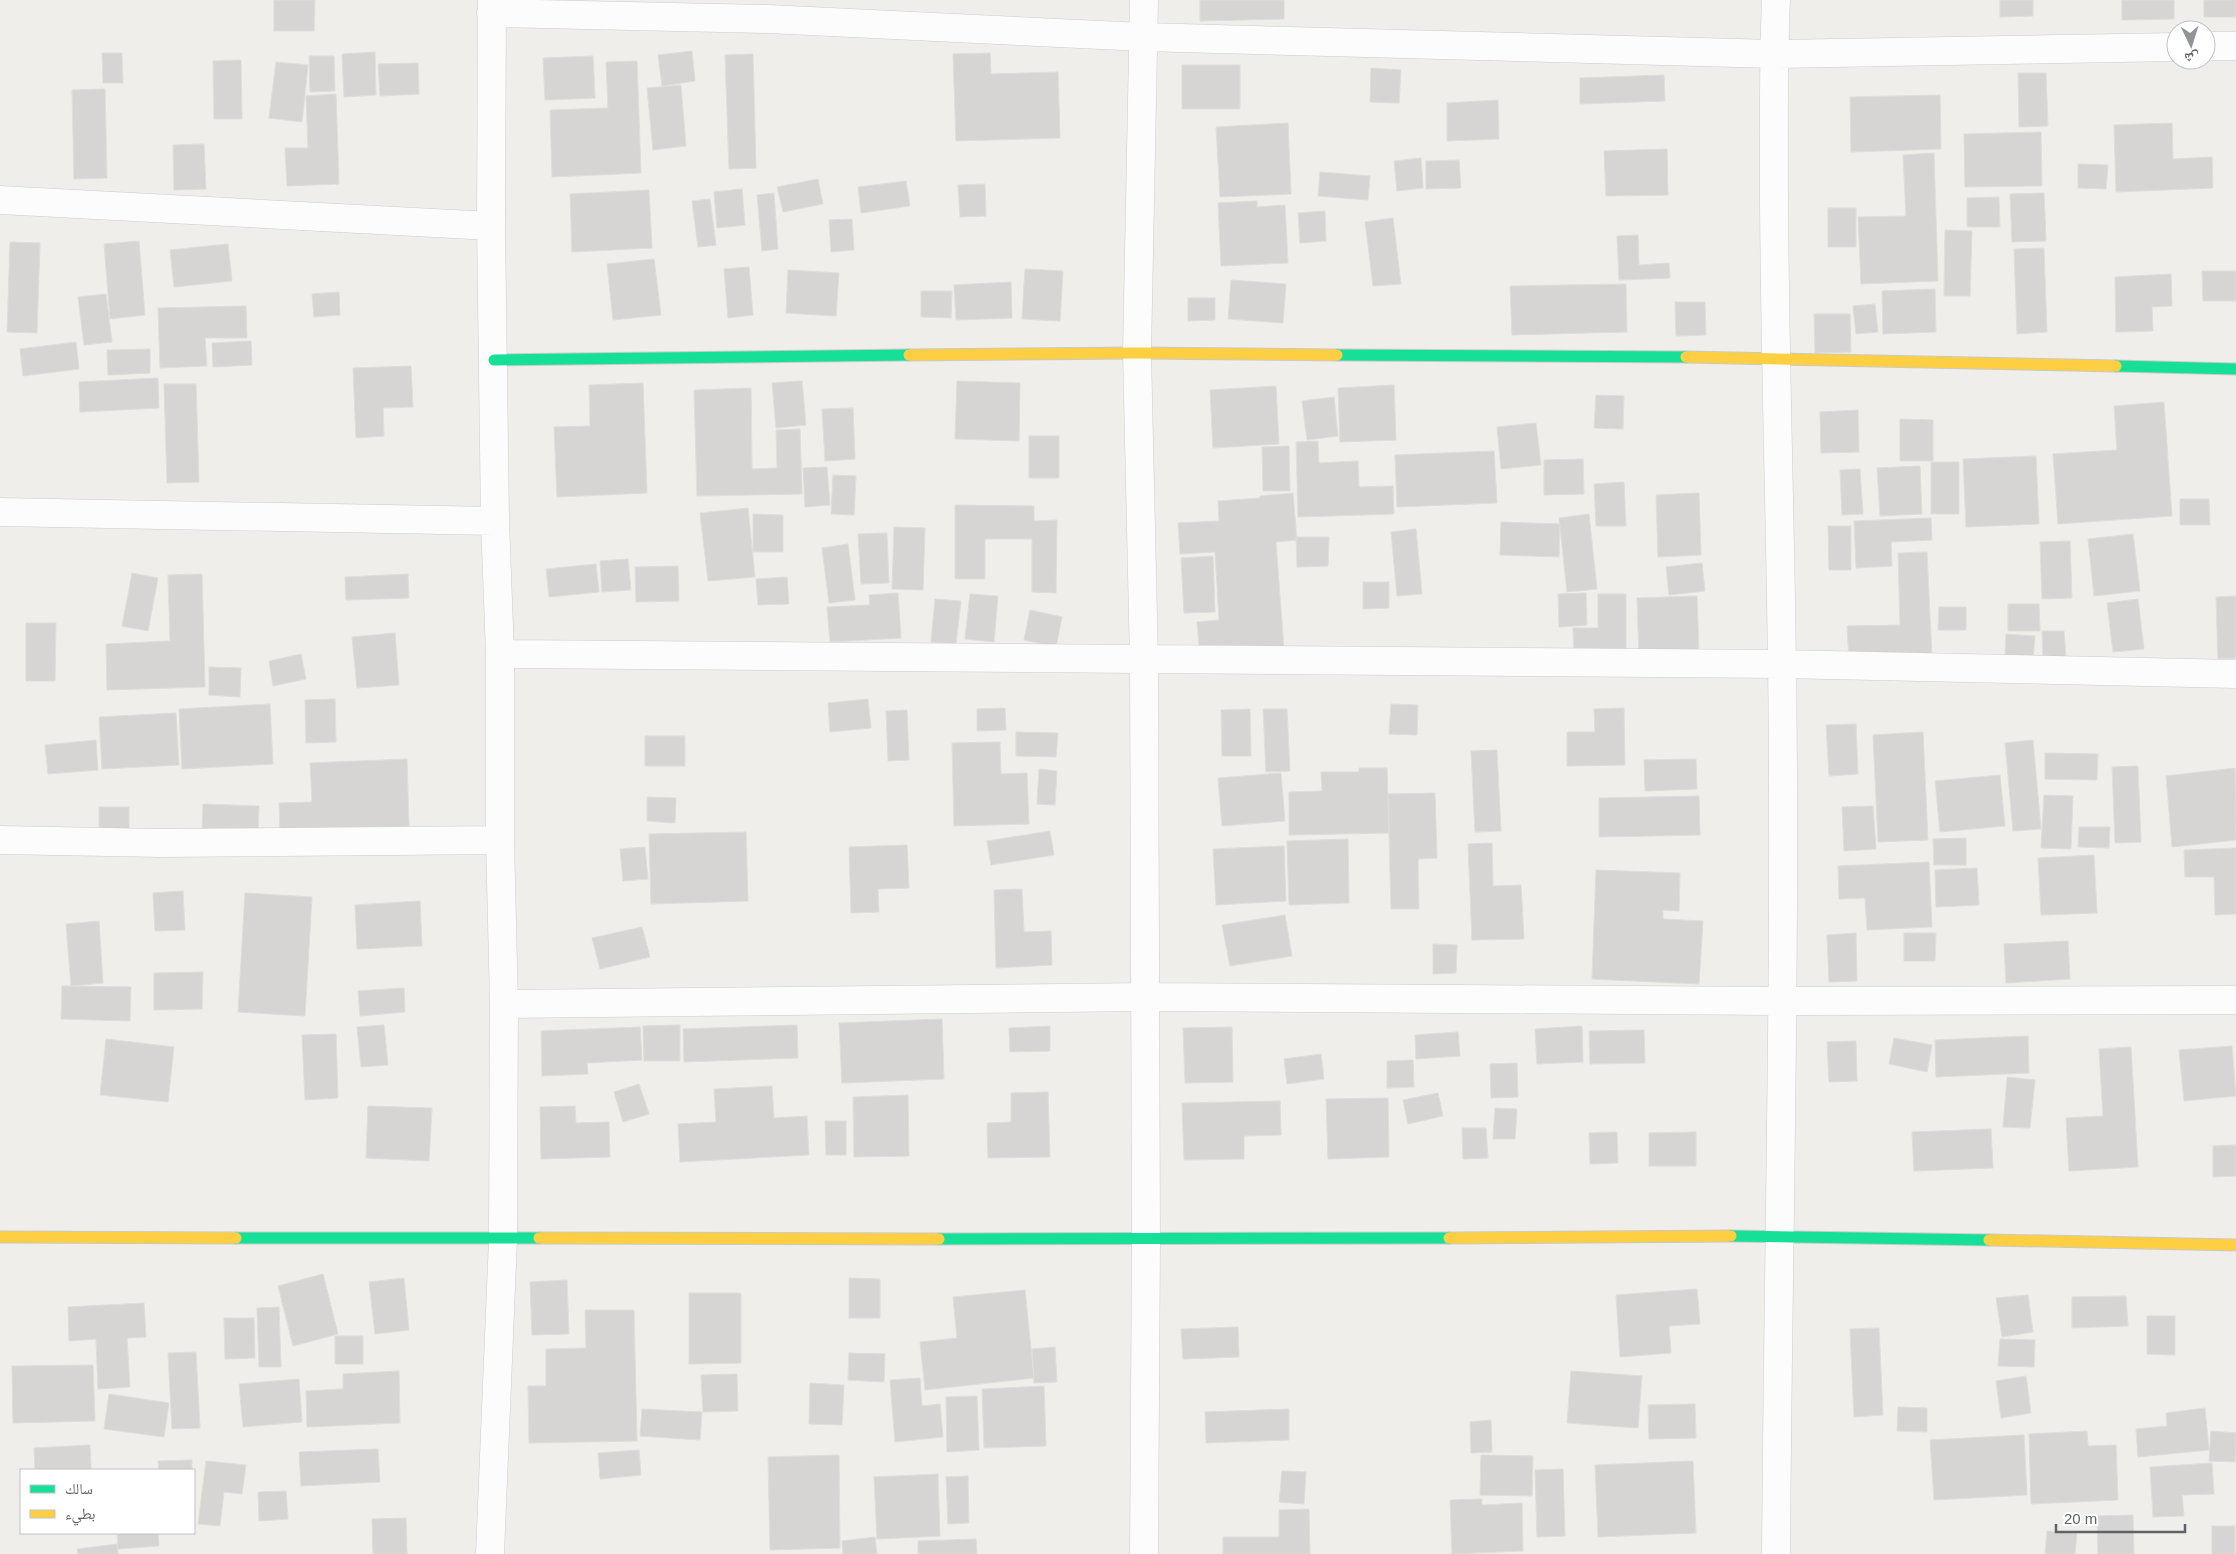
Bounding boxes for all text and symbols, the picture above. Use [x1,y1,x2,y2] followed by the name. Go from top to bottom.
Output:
[2166,20,2216,70] north arrow
[2184,48,2200,66] text: ش
[20,1469,195,1534] legend
[65,1480,93,1497] text: سالك
[2056,1502,2185,1534] scale bar
[65,1505,95,1526] text: بطيء
[2064,1510,2097,1527] text: 20 m

